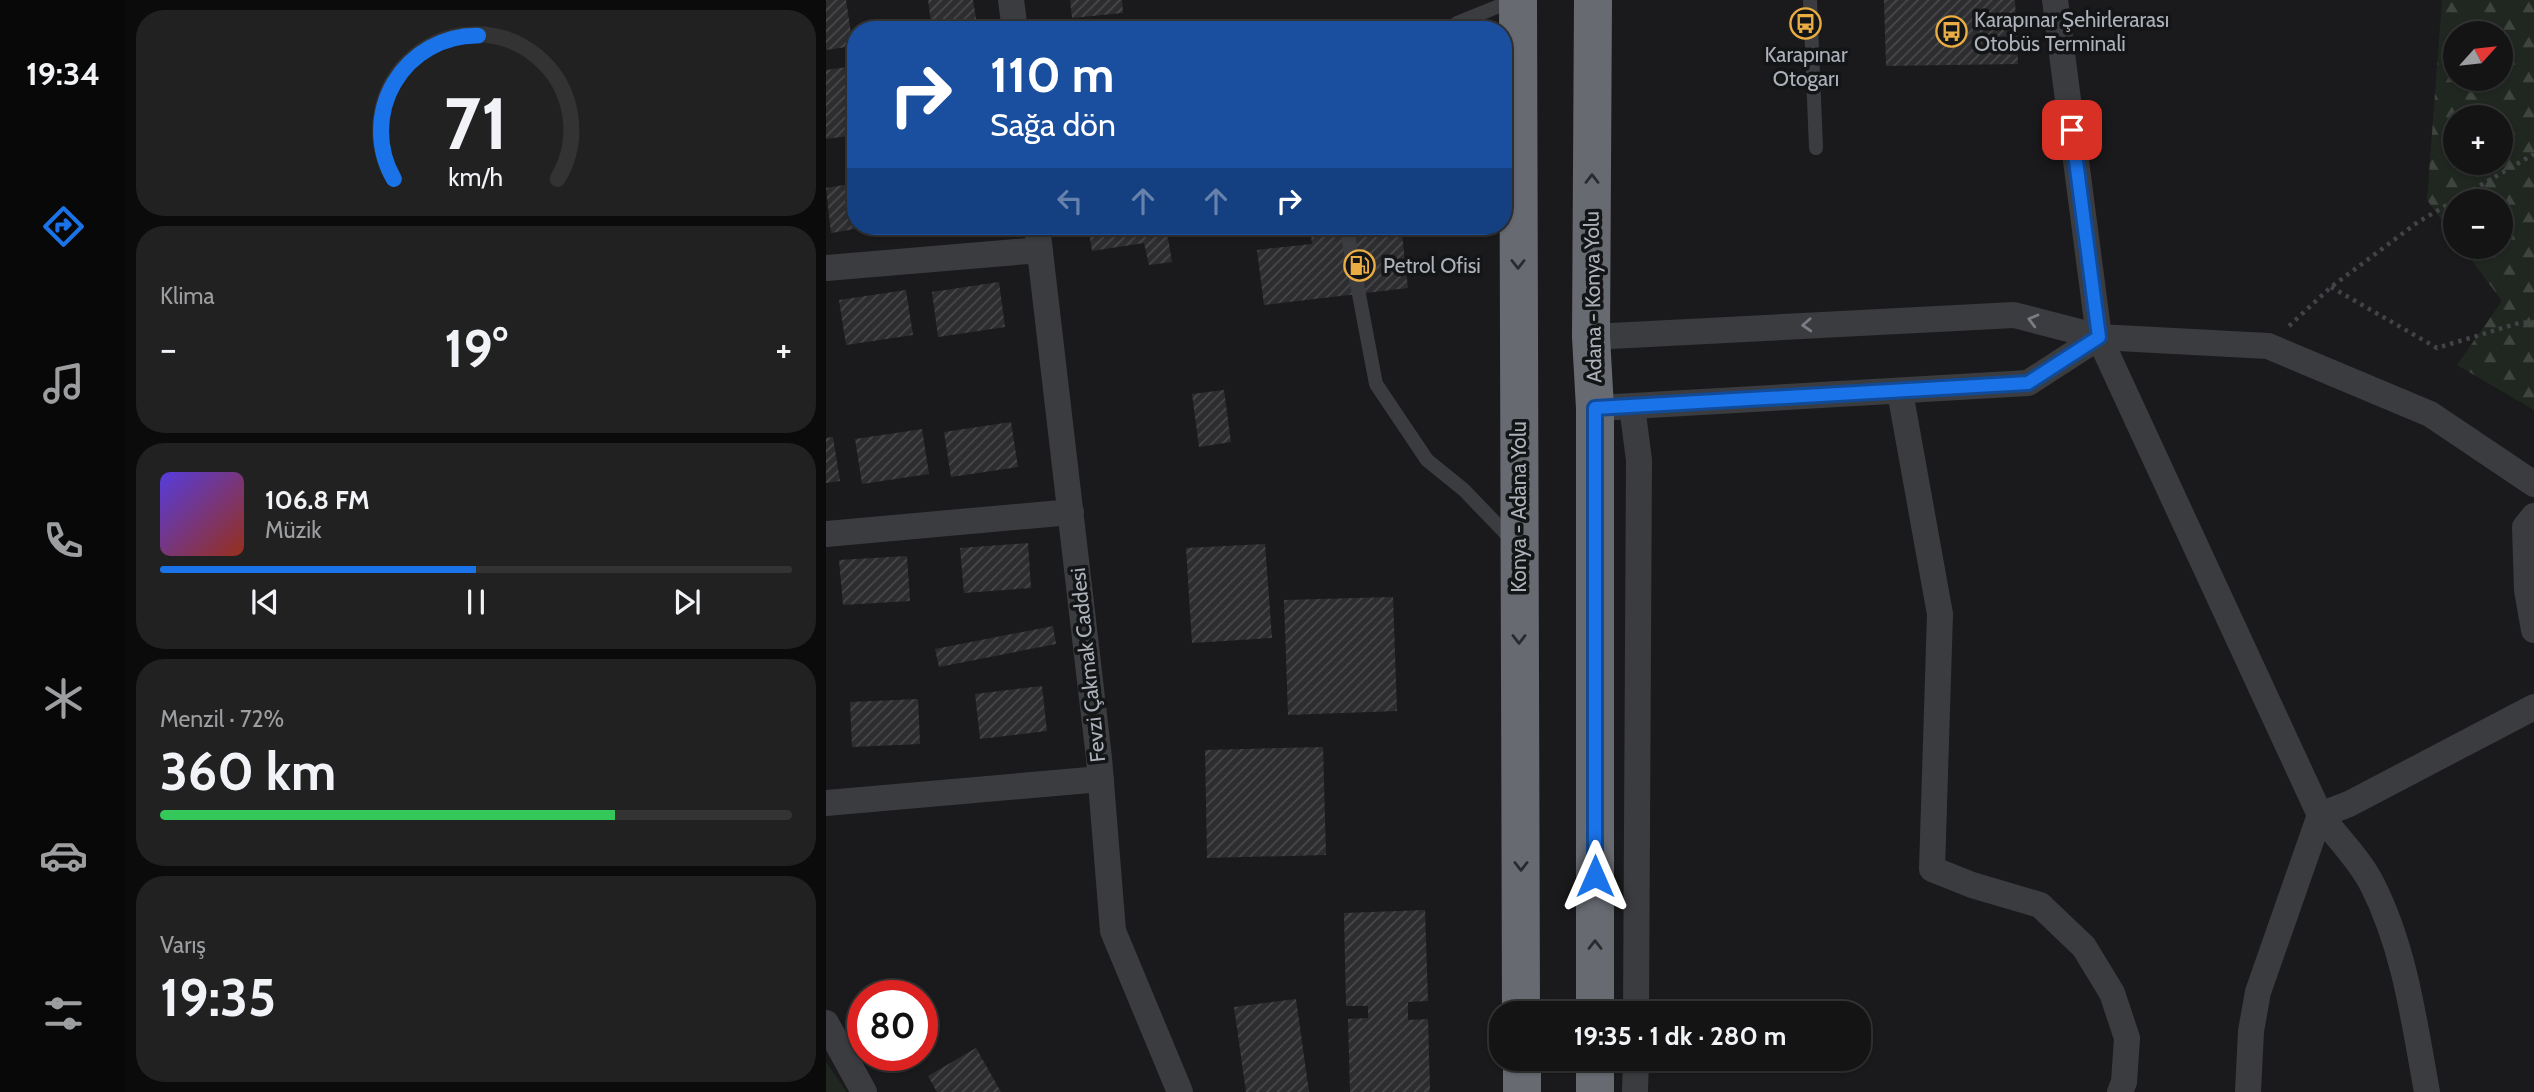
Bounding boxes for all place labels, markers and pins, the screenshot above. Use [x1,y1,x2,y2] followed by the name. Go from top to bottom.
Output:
[1789,6,1823,40] bus stop icon: Karapınar Otogarı
[1974,7,2169,56] place label: Karapınar Şehirlerarası Otobüs Terminali
[1934,15,1968,49] bus stop icon: Karapınar Şehirlerarası Otobüs Terminali
[1764,42,1848,91] place label: Karapınar Otogarı
[2042,100,2102,160] pin
[1343,249,1377,283] fuel station icon: Petrol Ofisi
[1383,253,1481,278] place label: Petrol Ofisi

